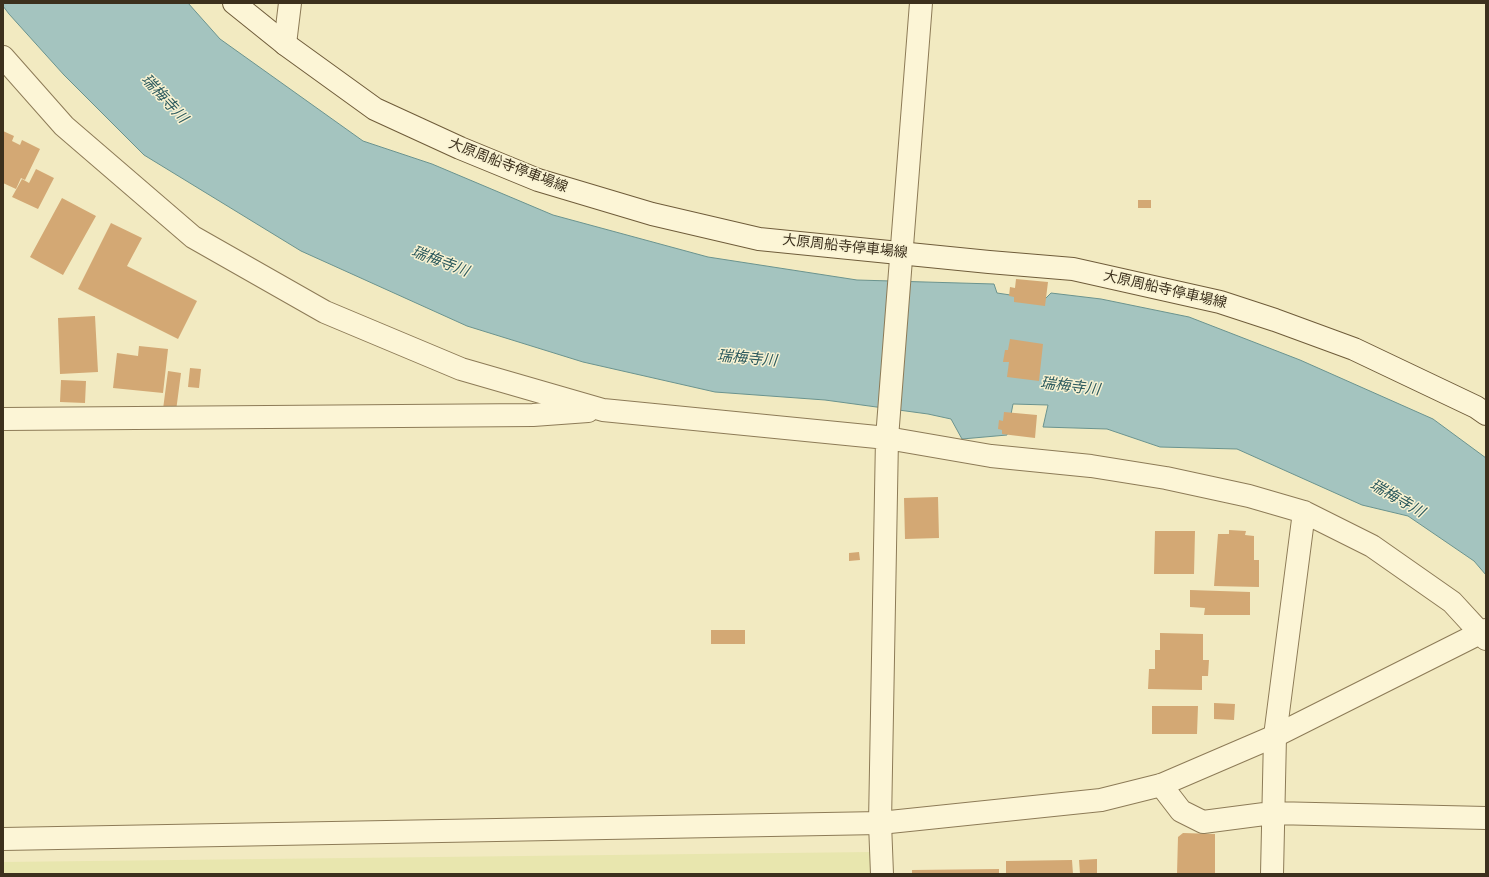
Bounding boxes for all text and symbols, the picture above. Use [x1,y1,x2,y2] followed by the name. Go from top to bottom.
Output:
[137,71,191,127] water label: 瑞梅寺川
[446,136,570,196] street label: 大原周船寺停車場線
[781,232,909,262] street label: 大原周船寺停車場線
[409,243,471,281] water label: 瑞梅寺川
[1102,268,1228,312] street label: 大原周船寺停車場線
[716,347,778,371] water label: 瑞梅寺川
[1039,374,1101,400] water label: 瑞梅寺川
[1367,476,1427,522] water label: 瑞梅寺川

